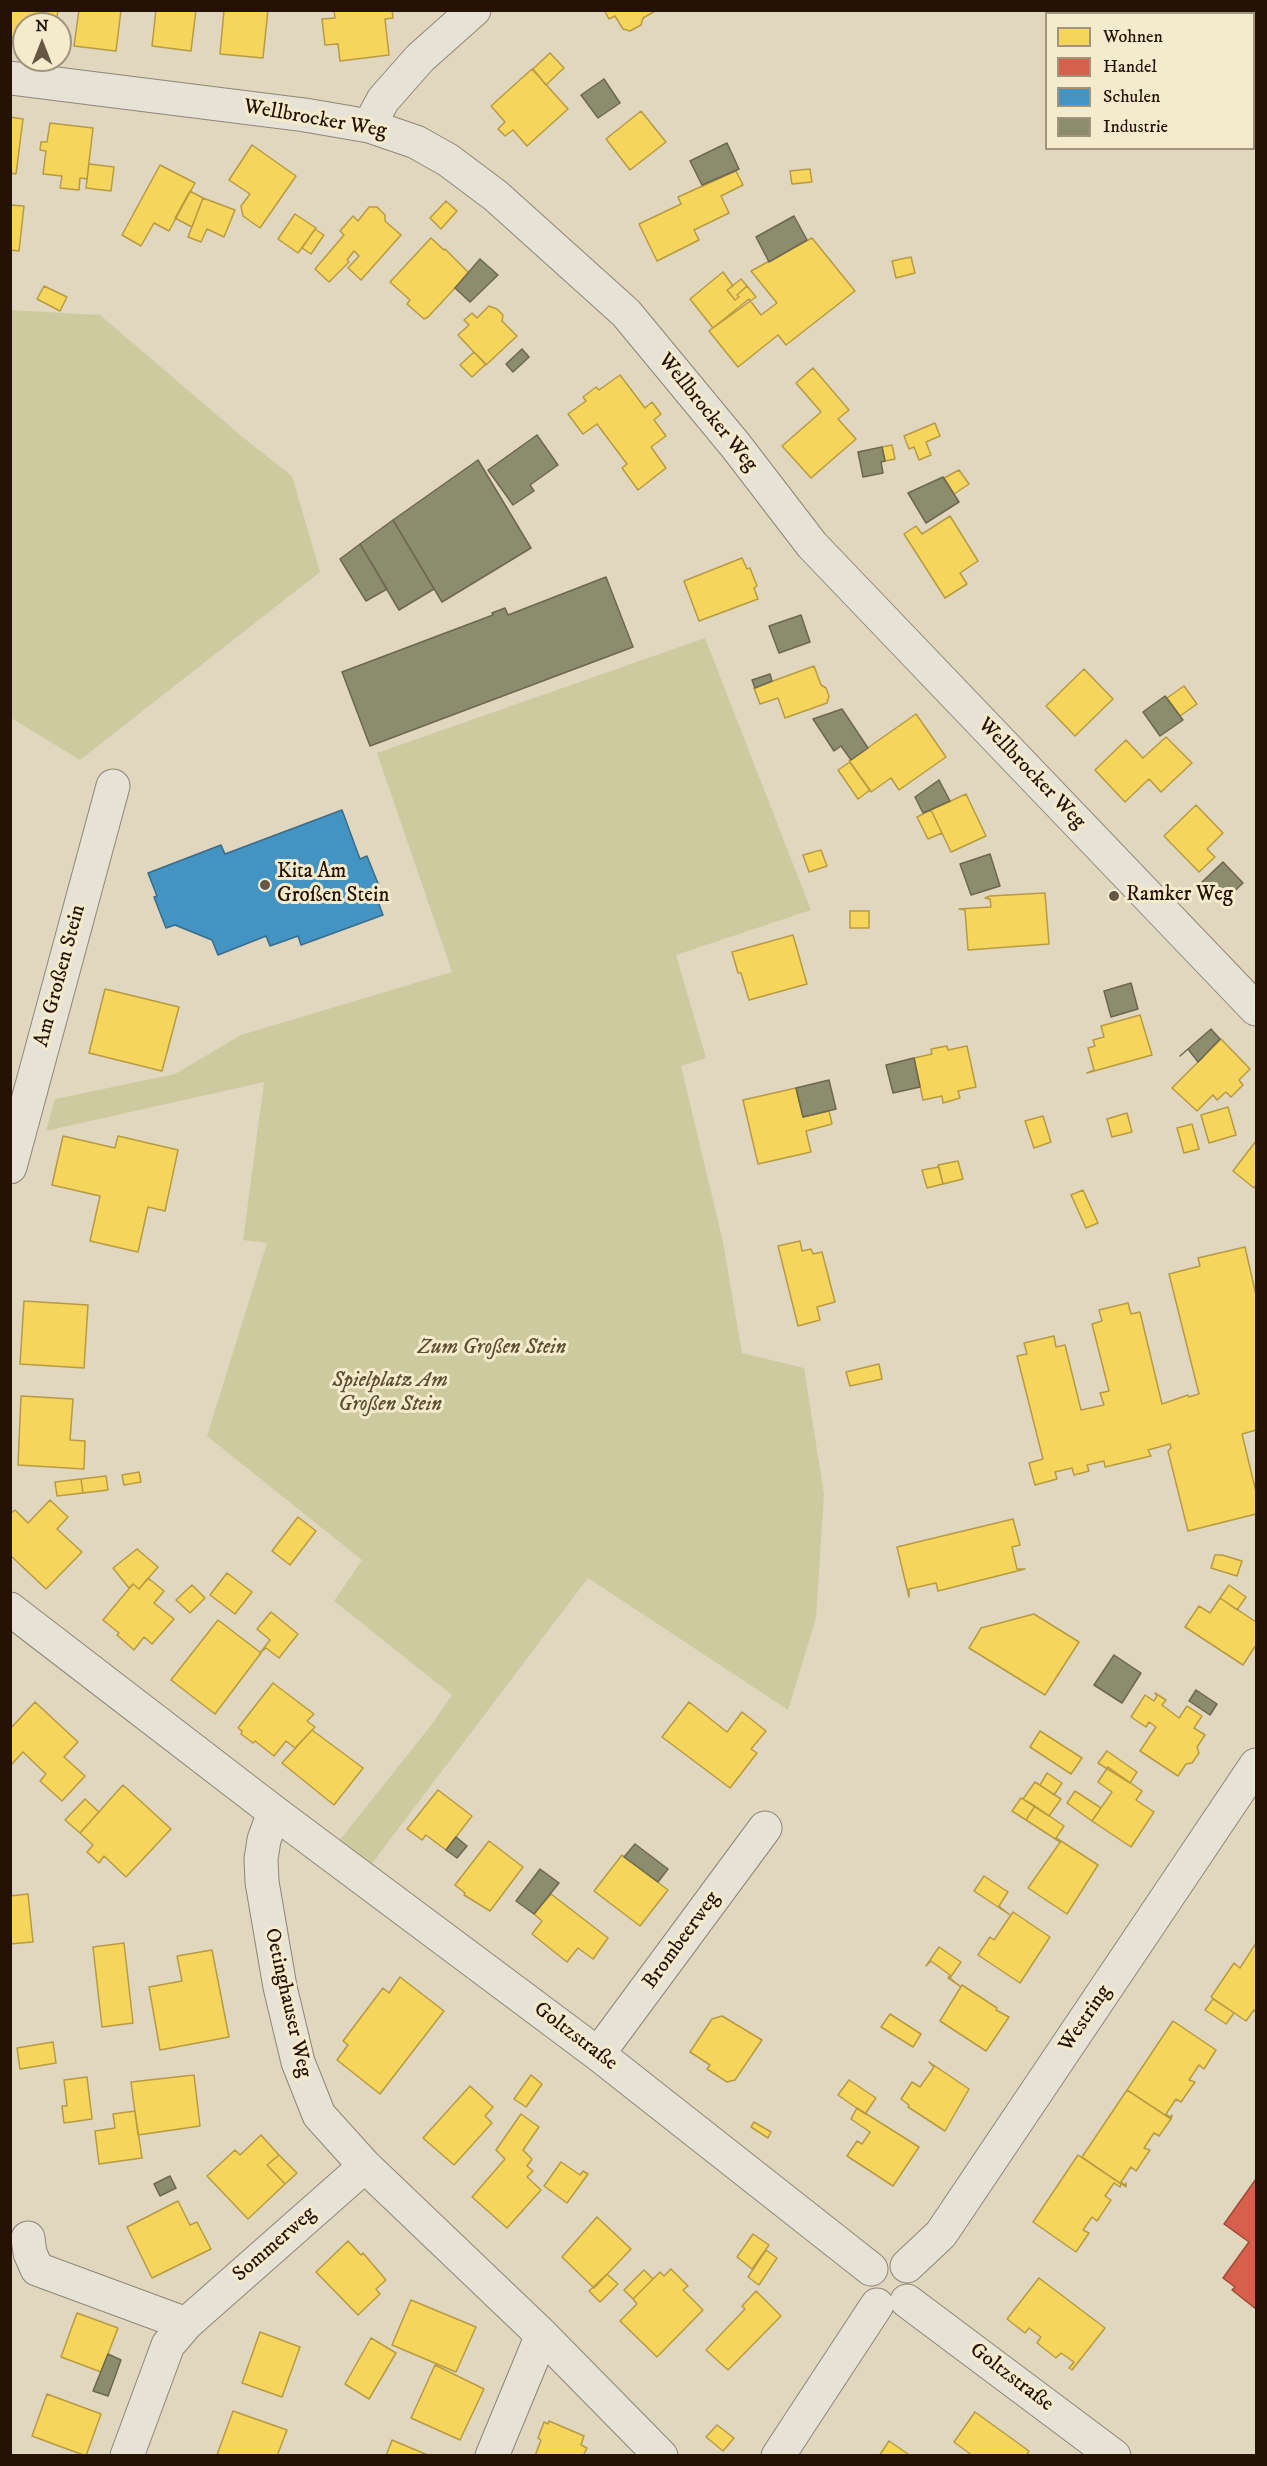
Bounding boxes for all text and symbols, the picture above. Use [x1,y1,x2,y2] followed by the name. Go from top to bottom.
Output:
[12,12,72,72] north arrow
[1045,12,1255,150] legend
[35,16,49,36] text: N
[1103,26,1163,48] text: Wohnen
[1103,56,1157,78] text: Handel
[1103,86,1160,108] text: Schulen
[242,95,388,145] street label: Wellbrocker Weg
[1103,116,1168,138] text: Industrie
[652,349,762,477] street label: Wellbrocker Weg
[972,713,1090,835] street label: Wellbrocker Weg
[277,860,389,910] place label: Kita Am Großen Stein
[258,878,272,892] marker: Kita Am Großen Stein
[1126,883,1233,909] place label: Ramker Weg
[1107,889,1121,903] marker: Ramker Weg
[30,902,92,1050] street label: Am Großen Stein
[418,1336,566,1362] park label: Zum Großen Stein
[332,1369,448,1419] park label: Spielplatz Am Großen Stein
[638,1887,726,1995] street label: Brombeerweg
[258,1926,316,2080] street label: Oetinghauser Weg
[1055,1981,1117,2057] street label: Westring
[528,1997,622,2077] street label: Goltzstraße
[228,2202,322,2288] street label: Sommerweg
[964,2338,1058,2418] street label: Goltzstraße

